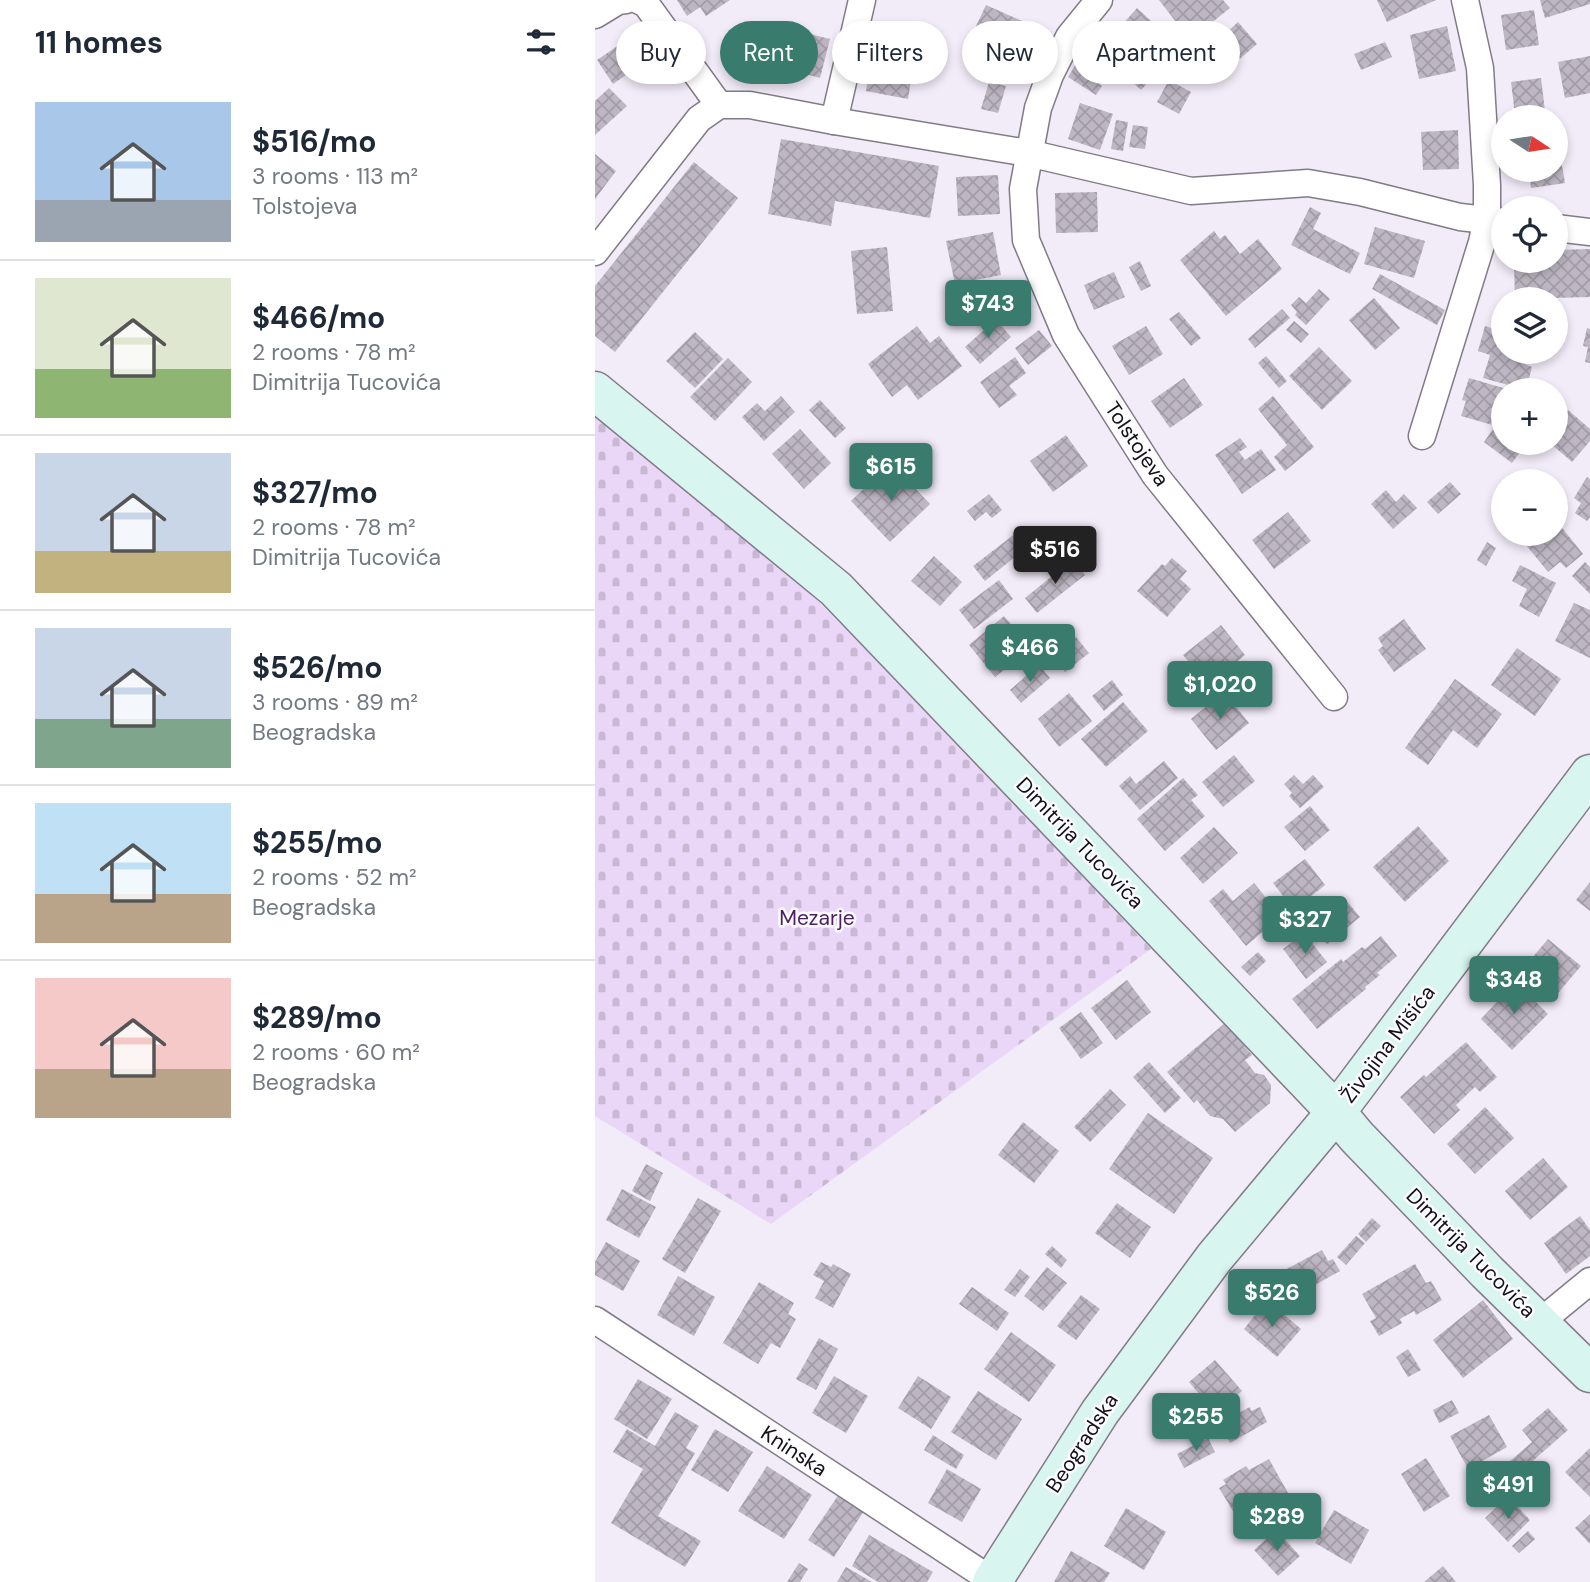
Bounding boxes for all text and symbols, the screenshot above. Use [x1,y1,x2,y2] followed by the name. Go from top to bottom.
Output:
[616,21,706,84] chip: Buy
[720,21,818,84] chip: Rent
[832,21,948,84] chip: Filters
[962,21,1058,84] chip: New
[1072,21,1240,84] chip: Apartment
[35,23,163,62] text: 11 homes
[522,23,560,61] icon: filters
[1491,105,1568,182] north arrow
[1491,105,1568,546] map controls
[252,122,376,161] text: $516/mo
[91,130,175,214] icon: home
[252,161,418,191] text: 3 rooms · 113 m²
[252,191,357,221] text: Tolstojeva
[1491,196,1568,273] button: locate
[947,280,1029,340] pin: $743
[1491,287,1568,364] button: layers
[961,288,1015,318] text: $743
[252,298,385,337] text: $466/mo
[91,306,175,390] icon: home
[252,337,416,367] text: 2 rooms · 78 m²
[252,367,441,397] text: Dimitrija Tucovića
[1491,378,1568,455] button: +
[1099,396,1175,492] street label: Tolstojeva
[850,444,932,503] pin: $615
[865,451,917,481] text: $615
[1491,469,1568,546] button: −
[252,473,378,512] text: $327/mo
[91,481,175,565] icon: home
[252,512,416,542] text: 2 rooms · 78 m²
[1014,526,1096,586] pin: $516
[1029,534,1081,564] text: $516
[252,542,441,572] text: Dimitrija Tucovića
[989,624,1071,684] pin: $466
[1001,632,1059,662] text: $466
[252,648,383,687] text: $526/mo
[91,656,175,740] icon: home
[1163,662,1277,721] pin: $1,020
[1183,669,1257,699] text: $1,020
[252,687,418,717] text: 3 rooms · 89 m²
[252,717,376,747] text: Beogradska
[1010,771,1150,915] street label: Dimitrija Tucovića
[252,823,383,862] text: $255/mo
[91,831,175,915] icon: home
[252,862,417,892] text: 2 rooms · 52 m²
[252,892,376,922] text: Beogradska
[1264,897,1346,956] pin: $327
[779,904,855,932] park label: Mezarje
[1278,904,1332,934] text: $327
[1473,956,1555,1016] pin: $348
[1485,964,1543,994] text: $348
[1335,980,1441,1108] street label: Živojina Mišića
[252,998,382,1037] text: $289/mo
[91,1006,175,1090] icon: home
[252,1037,420,1067] text: 2 rooms · 60 m²
[252,1067,376,1097] text: Beogradska
[1400,1182,1542,1324] street label: Dimitrija Tucovića
[1231,1270,1313,1329] pin: $526
[1244,1277,1300,1307] text: $526
[1039,1388,1125,1498] street label: Beogradska
[1155,1394,1237,1453] pin: $255
[1168,1401,1224,1431] text: $255
[755,1419,833,1483] street label: Kninska
[1467,1462,1549,1521] pin: $491
[1482,1469,1534,1499] text: $491
[1236,1494,1318,1553] pin: $289
[1249,1501,1305,1531] text: $289

